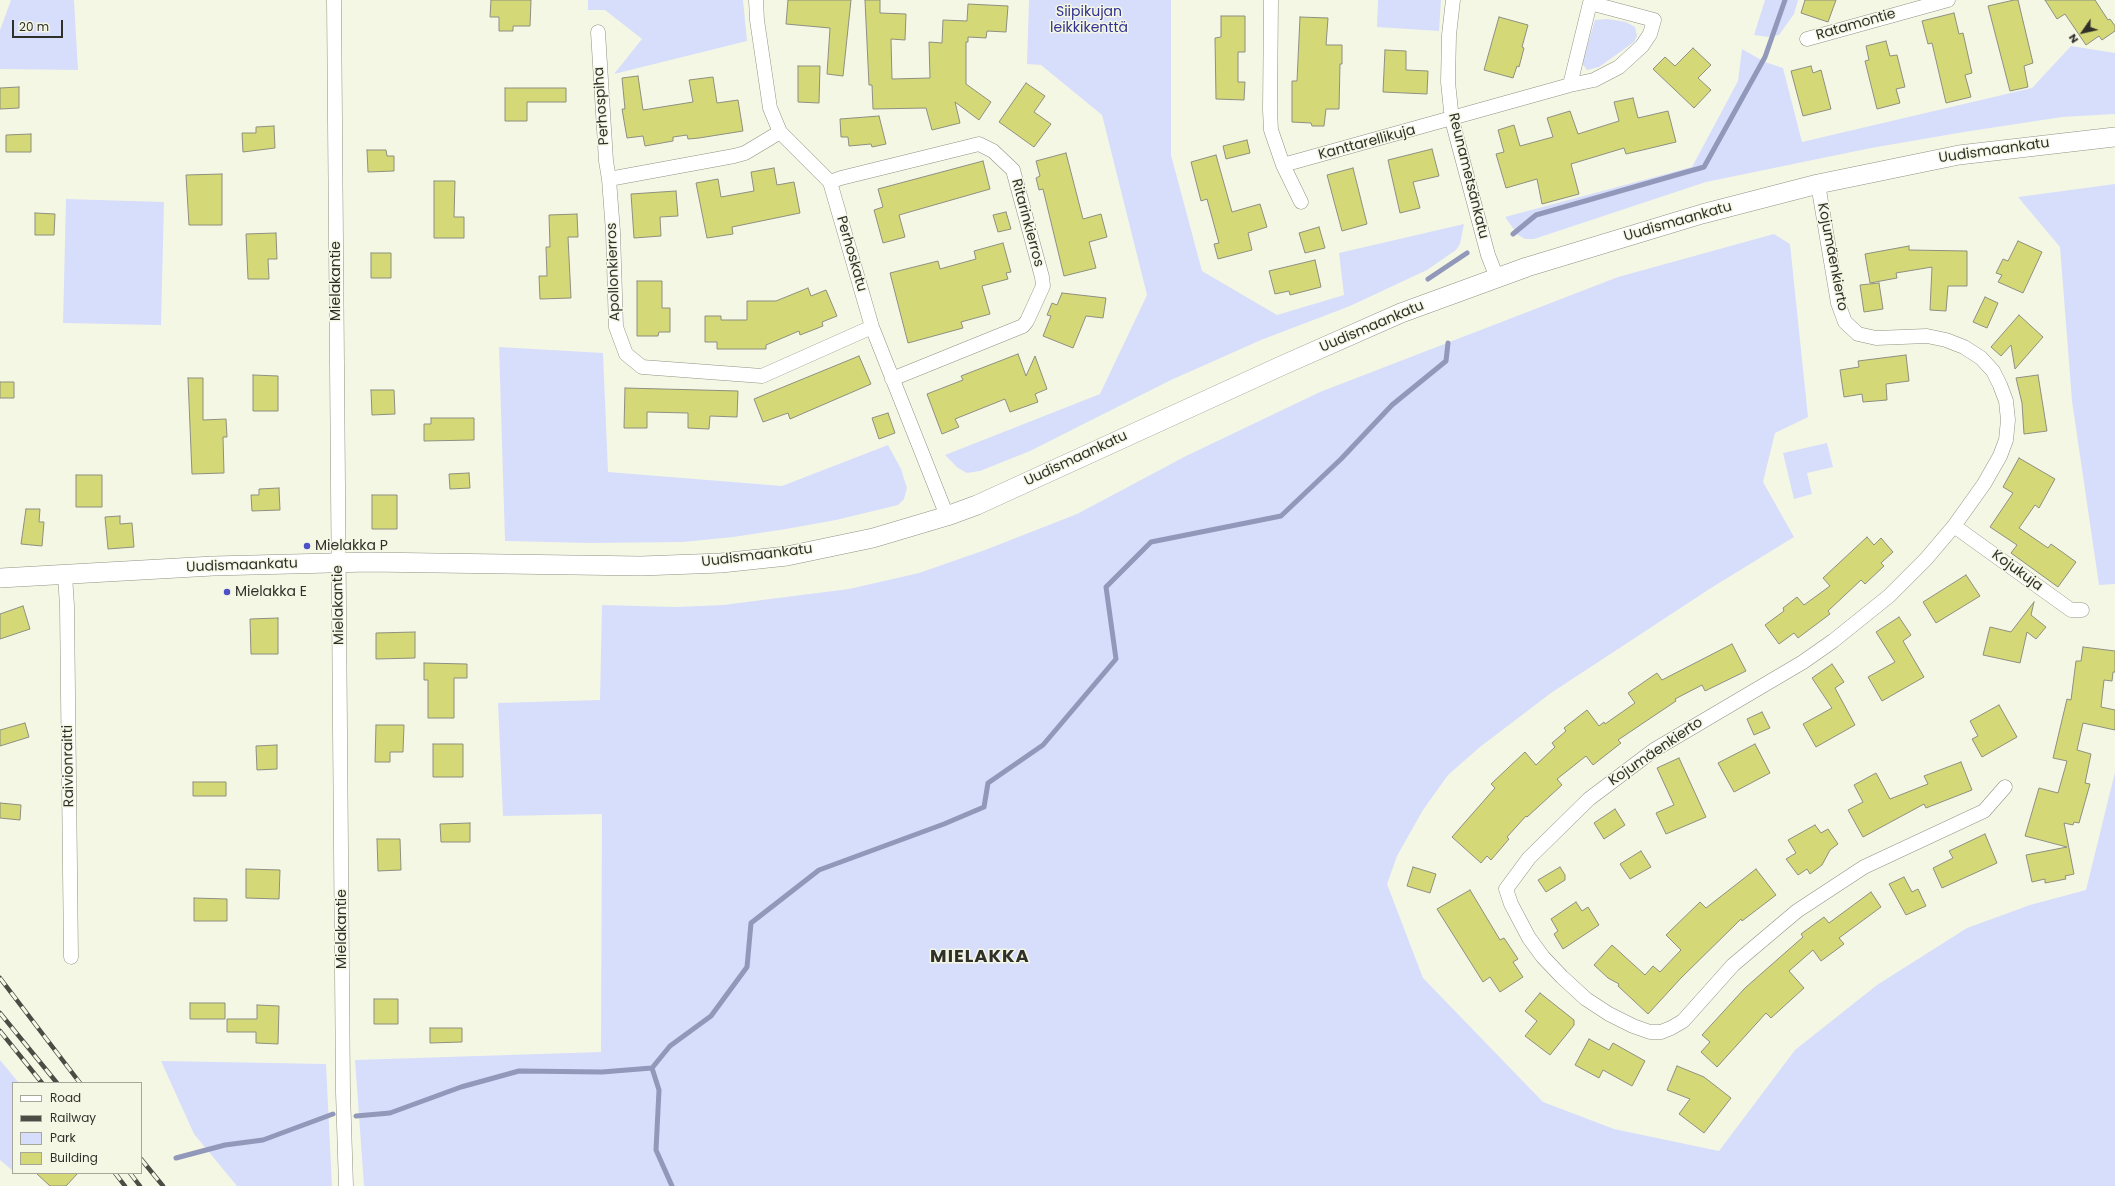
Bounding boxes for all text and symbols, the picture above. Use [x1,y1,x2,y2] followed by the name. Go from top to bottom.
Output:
[1050,4,1128,36] park label: Siipikujan leikkikenttä
[1814,6,1898,44] street label: Ratamontie
[14,12,65,38] scale bar
[2063,12,2103,52] north arrow
[19,18,49,35] text: 20 m
[2064,31,2082,47] text: N
[591,66,613,146] street label: Perhospiha
[1444,111,1492,241] street label: Reunametsänkatu
[1317,122,1417,164] street label: Kanttarellikuja
[1938,135,2050,167] street label: Uudismaankatu
[1007,177,1047,269] street label: Ritarinkierros
[1622,199,1734,245] street label: Uudismaankatu
[1813,201,1851,313] street label: Kojumäenkierto
[832,214,870,294] street label: Perhoskatu
[604,222,624,322] street label: Apollonkierros
[328,241,344,321] street label: Mielakantie
[1317,297,1427,357] street label: Uudismaankatu
[1022,428,1130,490] street label: Uudismaankatu
[315,538,388,554] place label: Mielakka P
[302,541,312,551] marker: Mielakka P
[701,541,813,571] street label: Uudismaankatu
[1988,547,2046,595] street label: Kojukuja
[186,556,298,576] street label: Uudismaankatu
[330,565,348,645] street label: Mielakantie
[235,584,307,600] place label: Mielakka E
[222,587,232,597] marker: Mielakka E
[1606,714,1706,790] street label: Kojumäenkierto
[60,725,78,807] street label: Raivionraitti
[334,889,350,969] street label: Mielakantie
[930,946,1030,968] district label: MIELAKKA
[12,1082,142,1174] legend
[50,1089,81,1106] text: Road
[50,1109,96,1126] text: Railway
[50,1129,76,1146] text: Park
[50,1149,98,1166] text: Building

